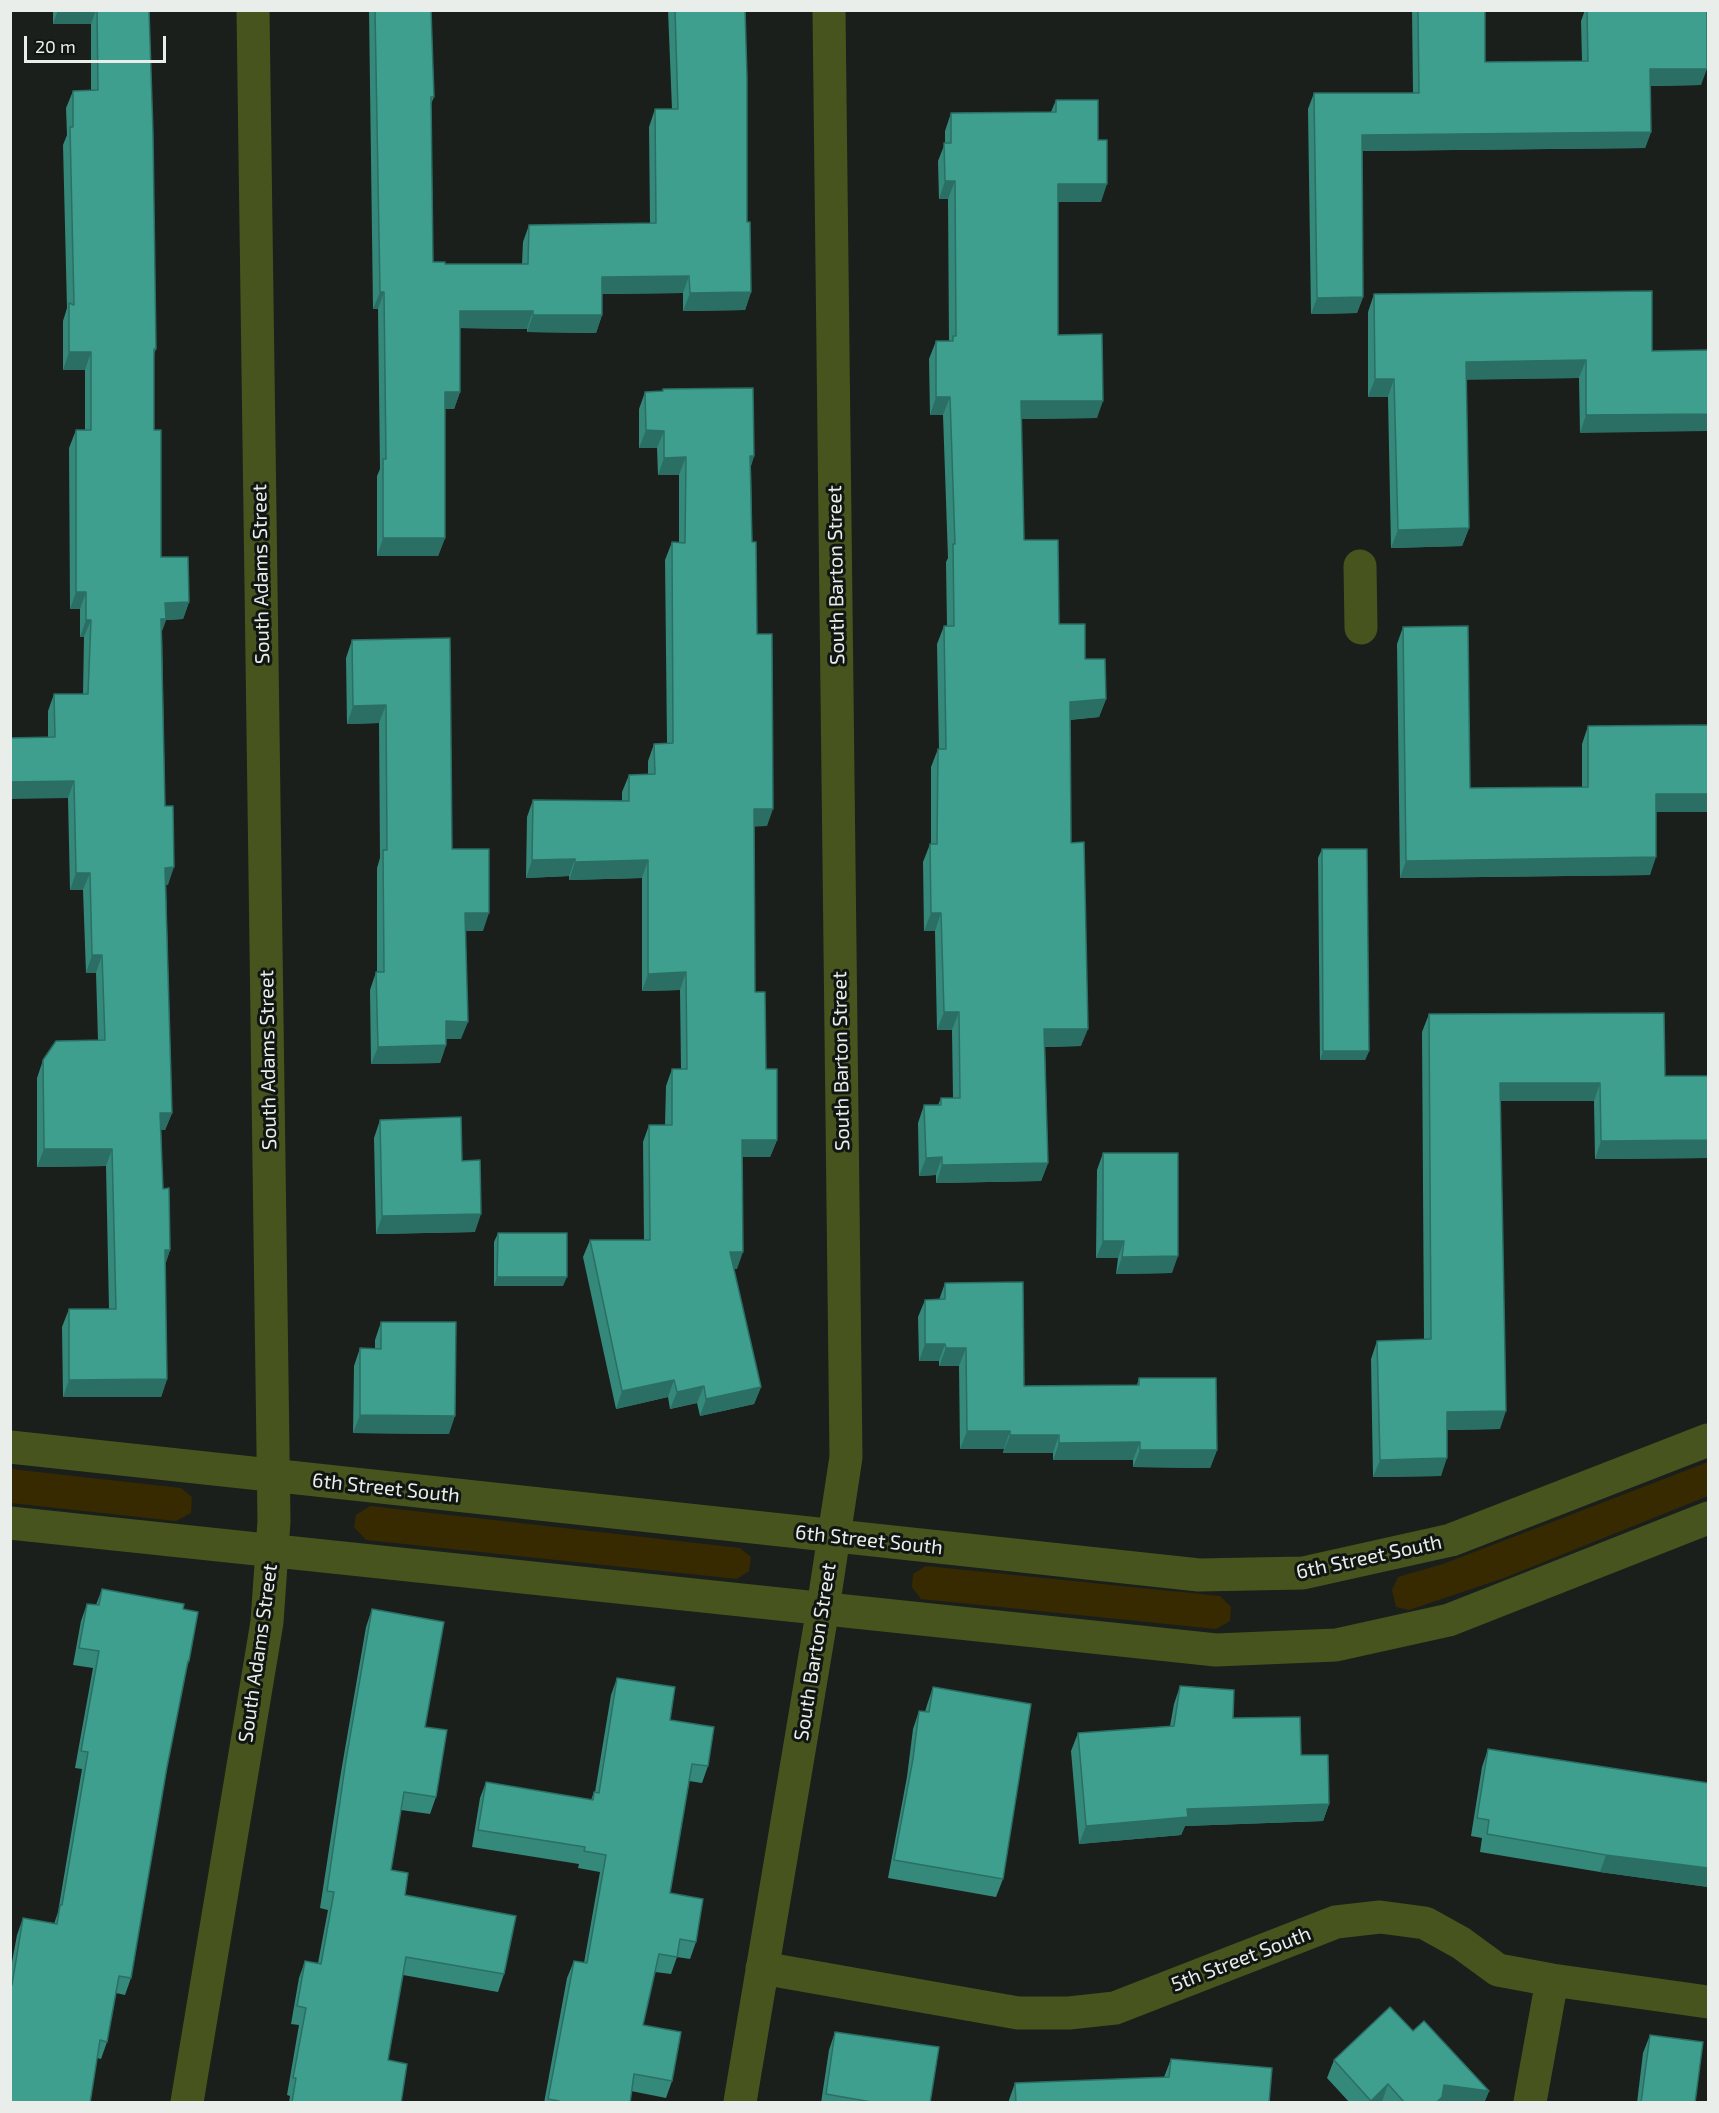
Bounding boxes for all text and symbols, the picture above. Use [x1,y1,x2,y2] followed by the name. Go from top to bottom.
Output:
[27,24,170,62] scale bar
[35,35,76,57] text: 20 m
[247,484,275,664] street label: South Adams Street
[822,485,850,665] street label: South Barton Street
[254,970,282,1150] street label: South Adams Street
[827,971,855,1151] street label: South Barton Street
[311,1468,461,1508] street label: 6th Street South
[794,1520,944,1560] street label: 6th Street South
[1294,1530,1444,1584] street label: 6th Street South
[789,1561,841,1743] street label: South Barton Street
[234,1562,282,1744] street label: South Adams Street
[1168,1921,1314,1997] street label: 5th Street South

